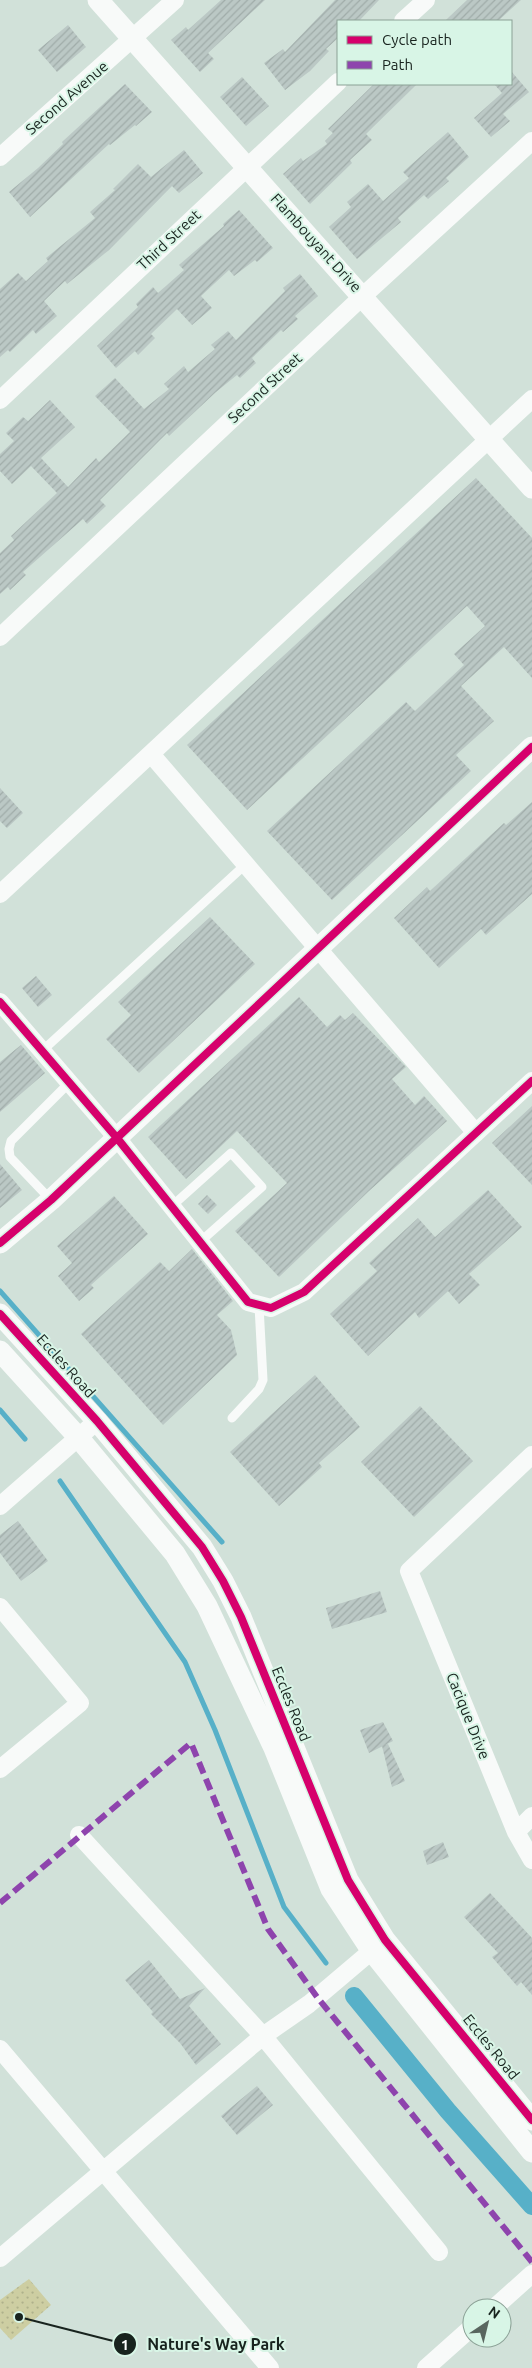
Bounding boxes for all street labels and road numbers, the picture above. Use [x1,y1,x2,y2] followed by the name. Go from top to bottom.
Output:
[22,57,111,138] street label: Second Avenue
[268,190,365,295] street label: Flambouyant Drive
[133,206,204,273] street label: Third Street
[224,349,305,426] street label: Second Street
[34,1331,99,1401] street label: Eccles Road
[269,1664,314,1744] street label: Eccles Road
[443,1670,494,1762] street label: Cacique Drive
[460,2011,523,2083] street label: Eccles Road

